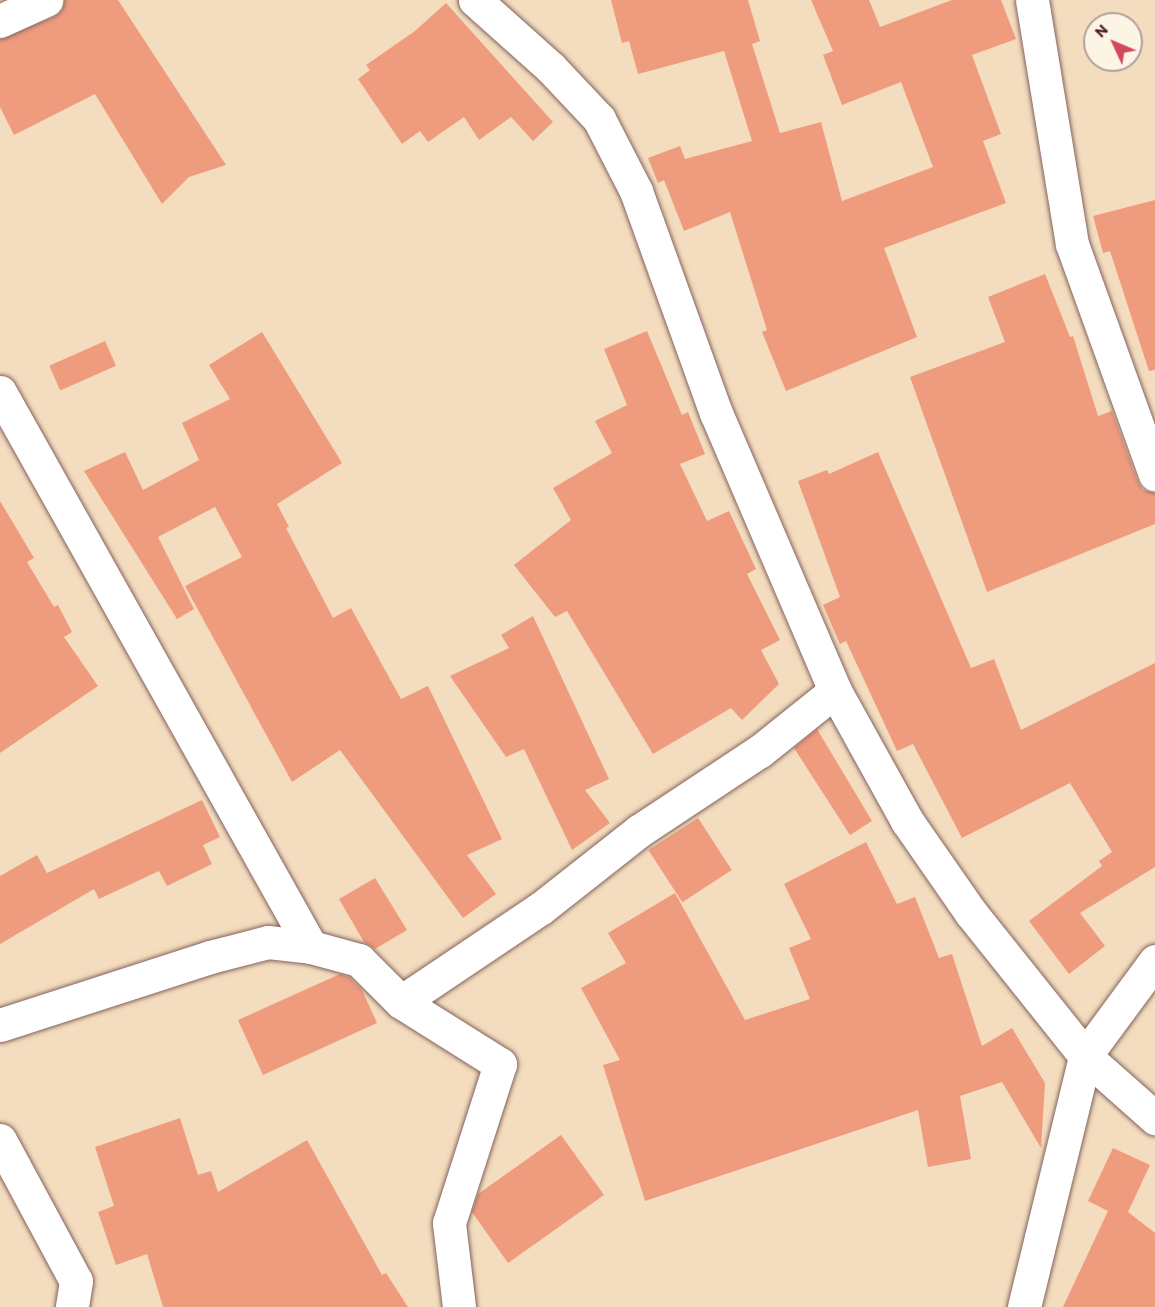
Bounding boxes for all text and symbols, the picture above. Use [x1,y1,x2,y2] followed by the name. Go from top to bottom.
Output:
[1083,12,1143,72] north arrow
[1091,20,1112,41] text: N

